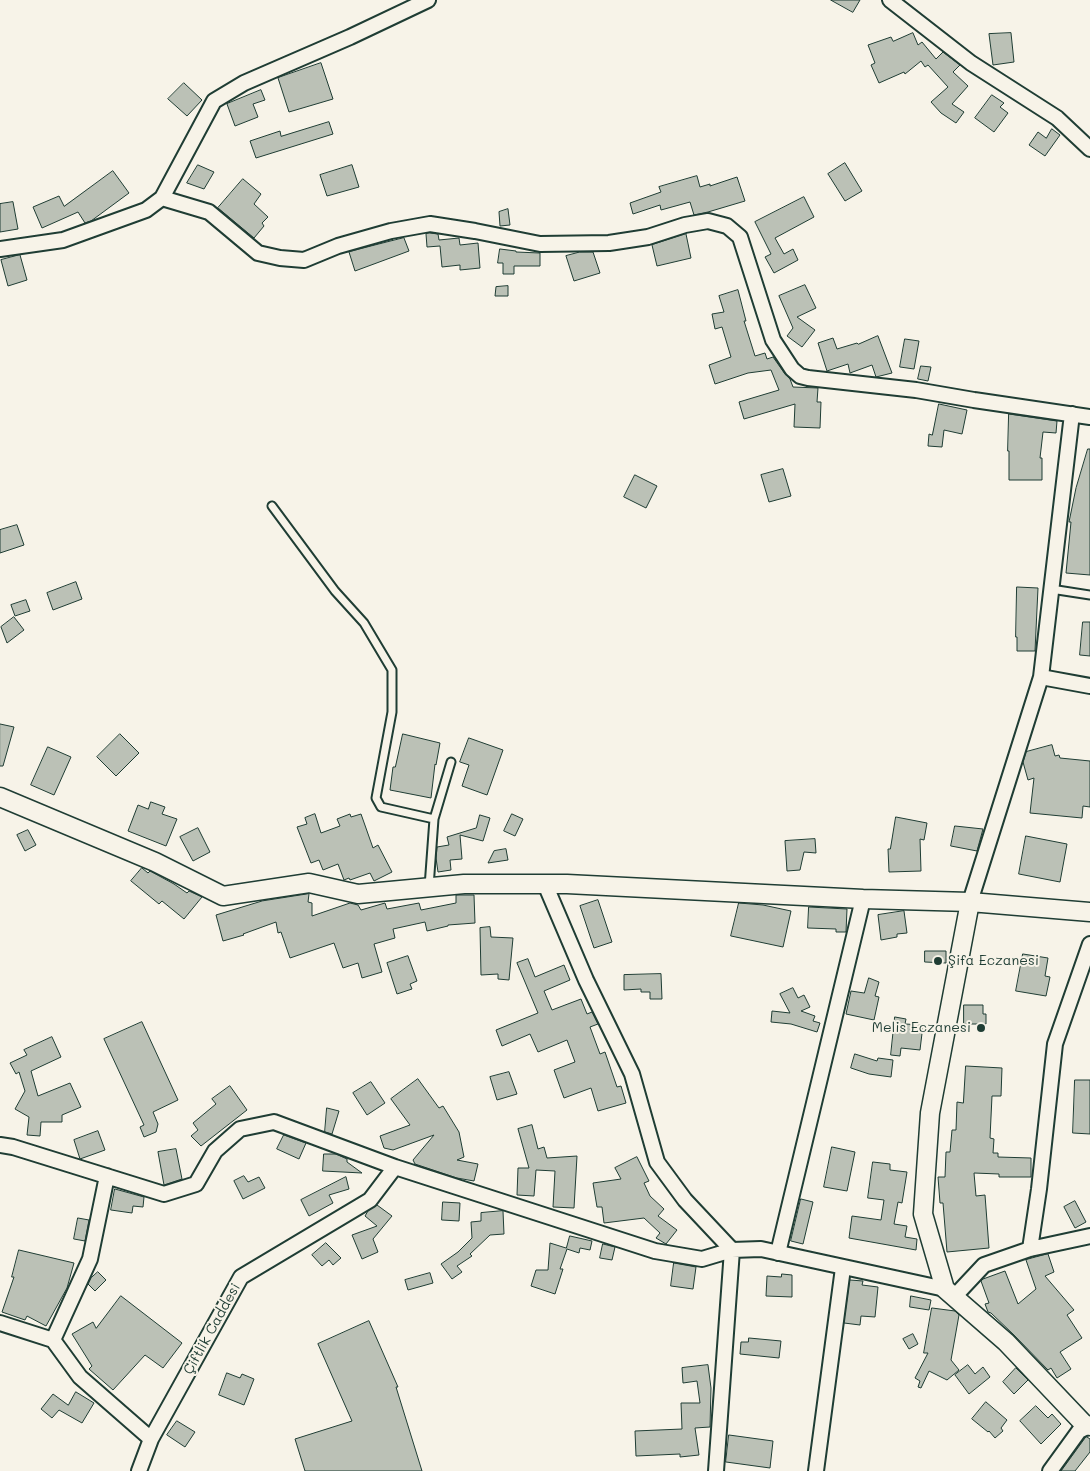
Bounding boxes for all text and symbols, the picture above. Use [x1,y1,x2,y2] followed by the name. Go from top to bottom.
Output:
[948,953,1039,969] place label: Şifa Eczanesi
[932,955,944,967] marker: Şifa Eczanesi
[872,1020,971,1036] place label: Melis Eczanesi
[975,1022,987,1034] marker: Melis Eczanesi
[180,1280,244,1378] street label: Çiftlik Caddesi

